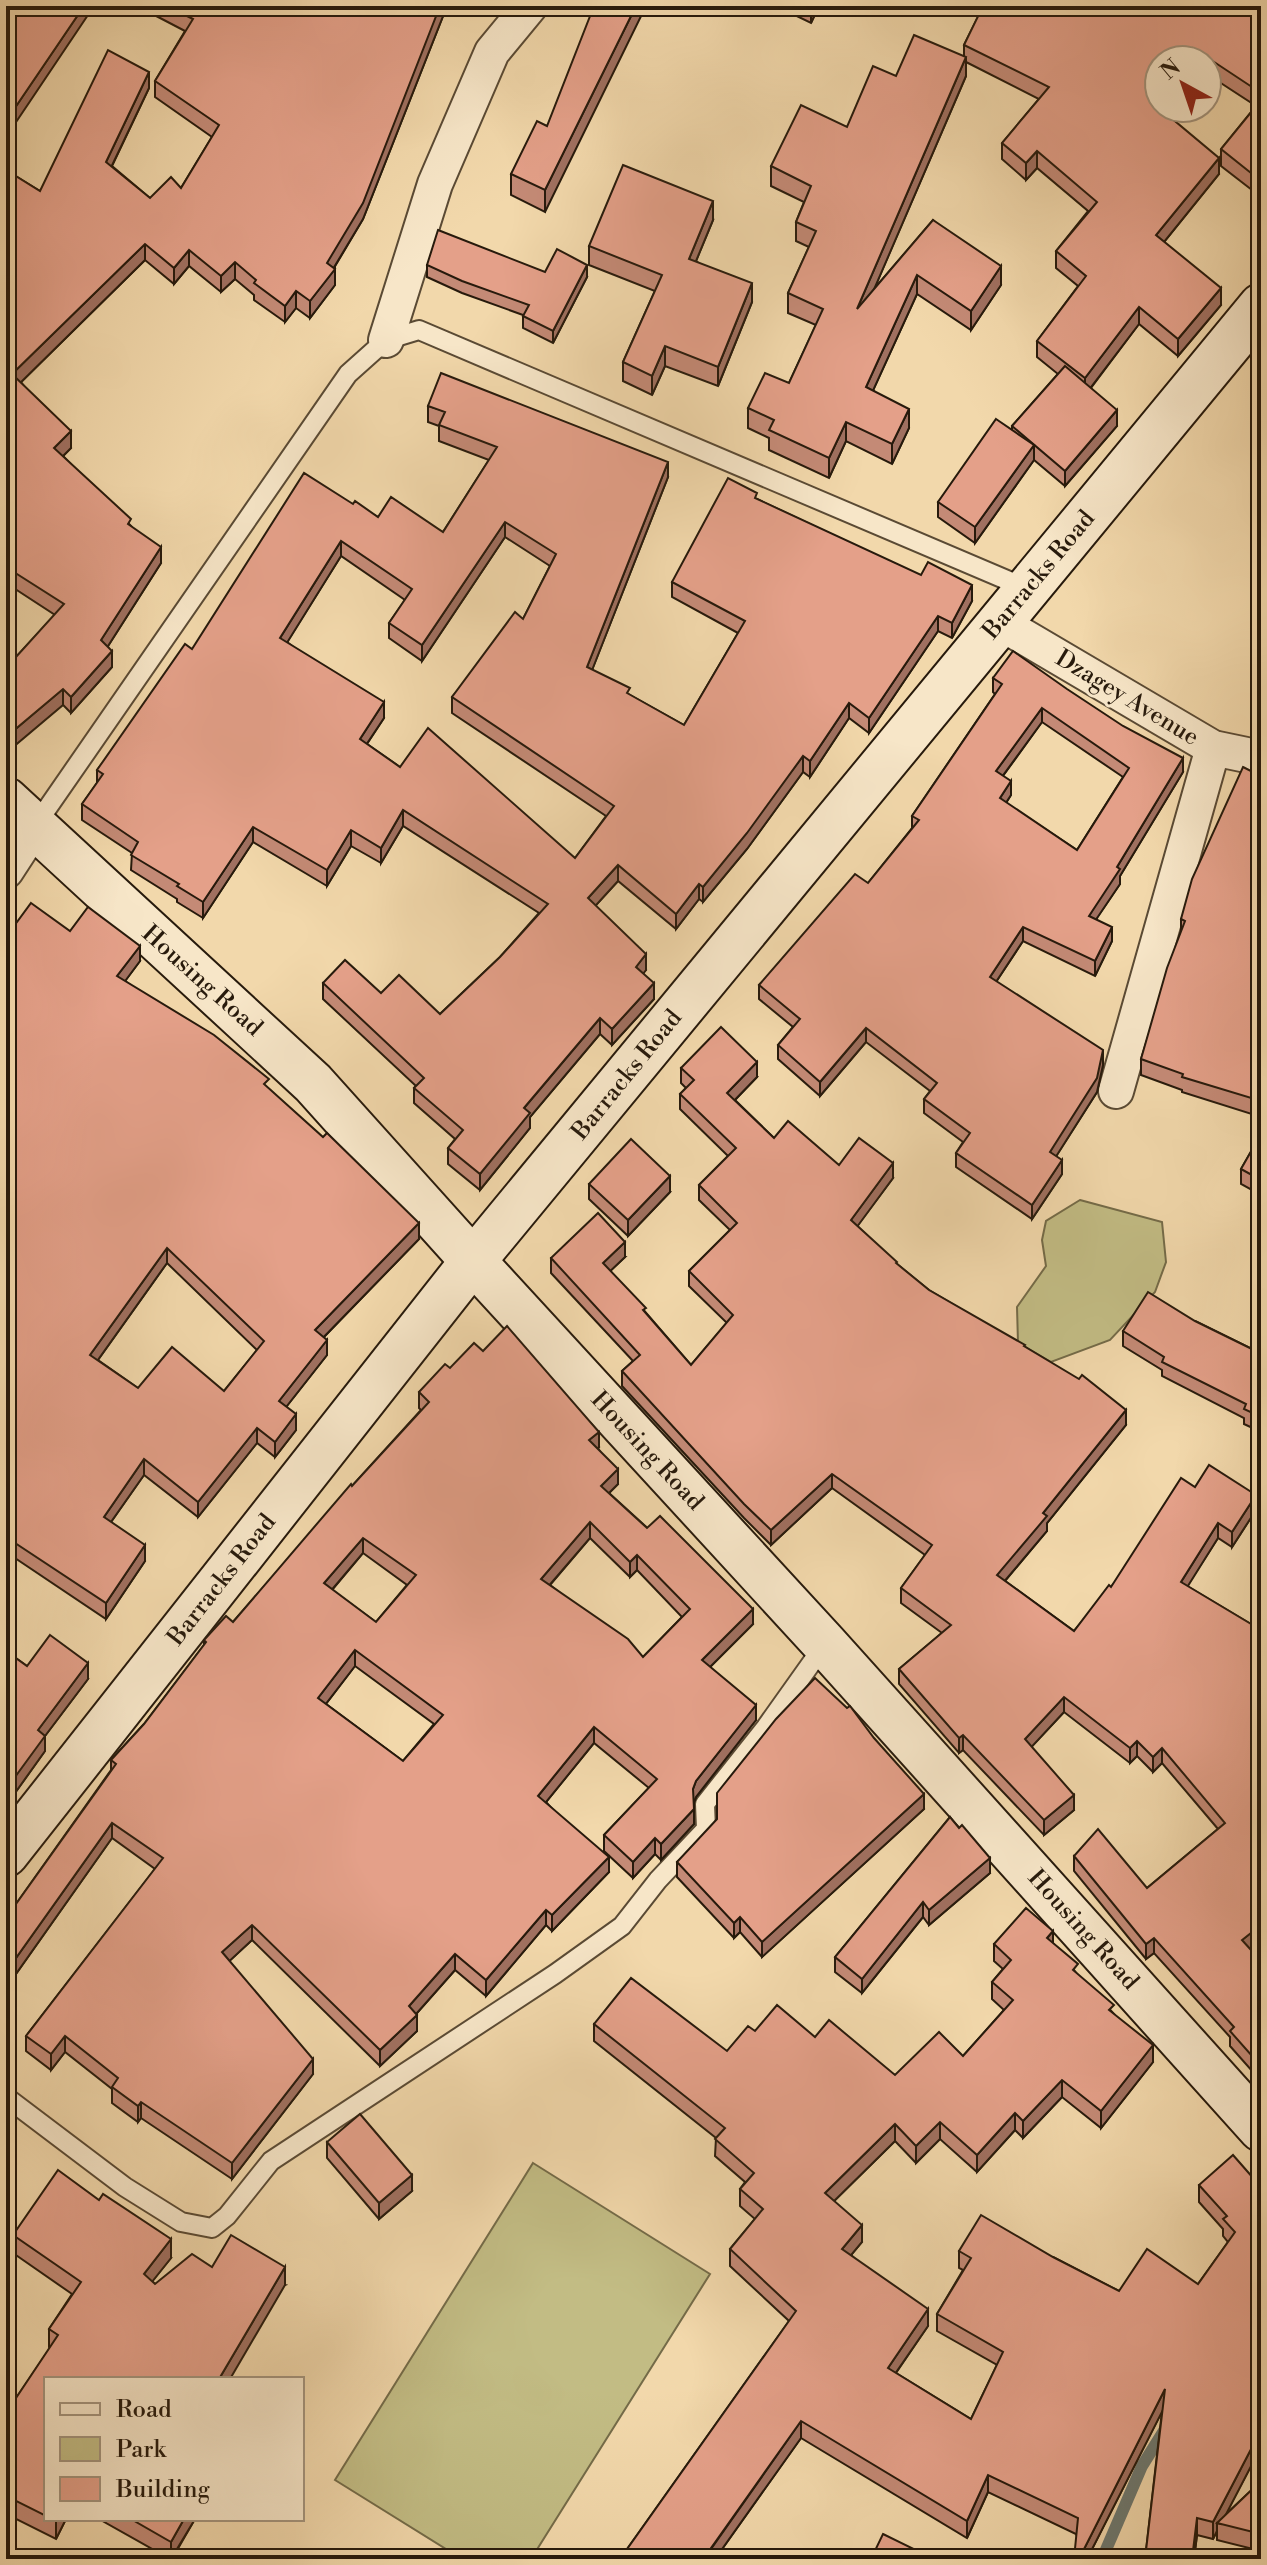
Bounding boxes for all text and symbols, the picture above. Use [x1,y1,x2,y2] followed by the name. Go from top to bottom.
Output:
[1143,44,1223,124] north arrow
[1156,54,1187,86] text: N
[976,504,1102,646] street label: Barracks Road
[1050,643,1204,753] street label: Dzagey Avenue
[135,919,269,1043] street label: Housing Road
[565,1003,689,1147] street label: Barracks Road
[584,1385,710,1517] street label: Housing Road
[161,1508,283,1653] street label: Barracks Road
[1021,1863,1145,1997] street label: Housing Road
[44,2377,304,2521] legend
[116,2395,172,2425] text: Road
[116,2435,167,2465] text: Park
[115,2475,210,2505] text: Building

